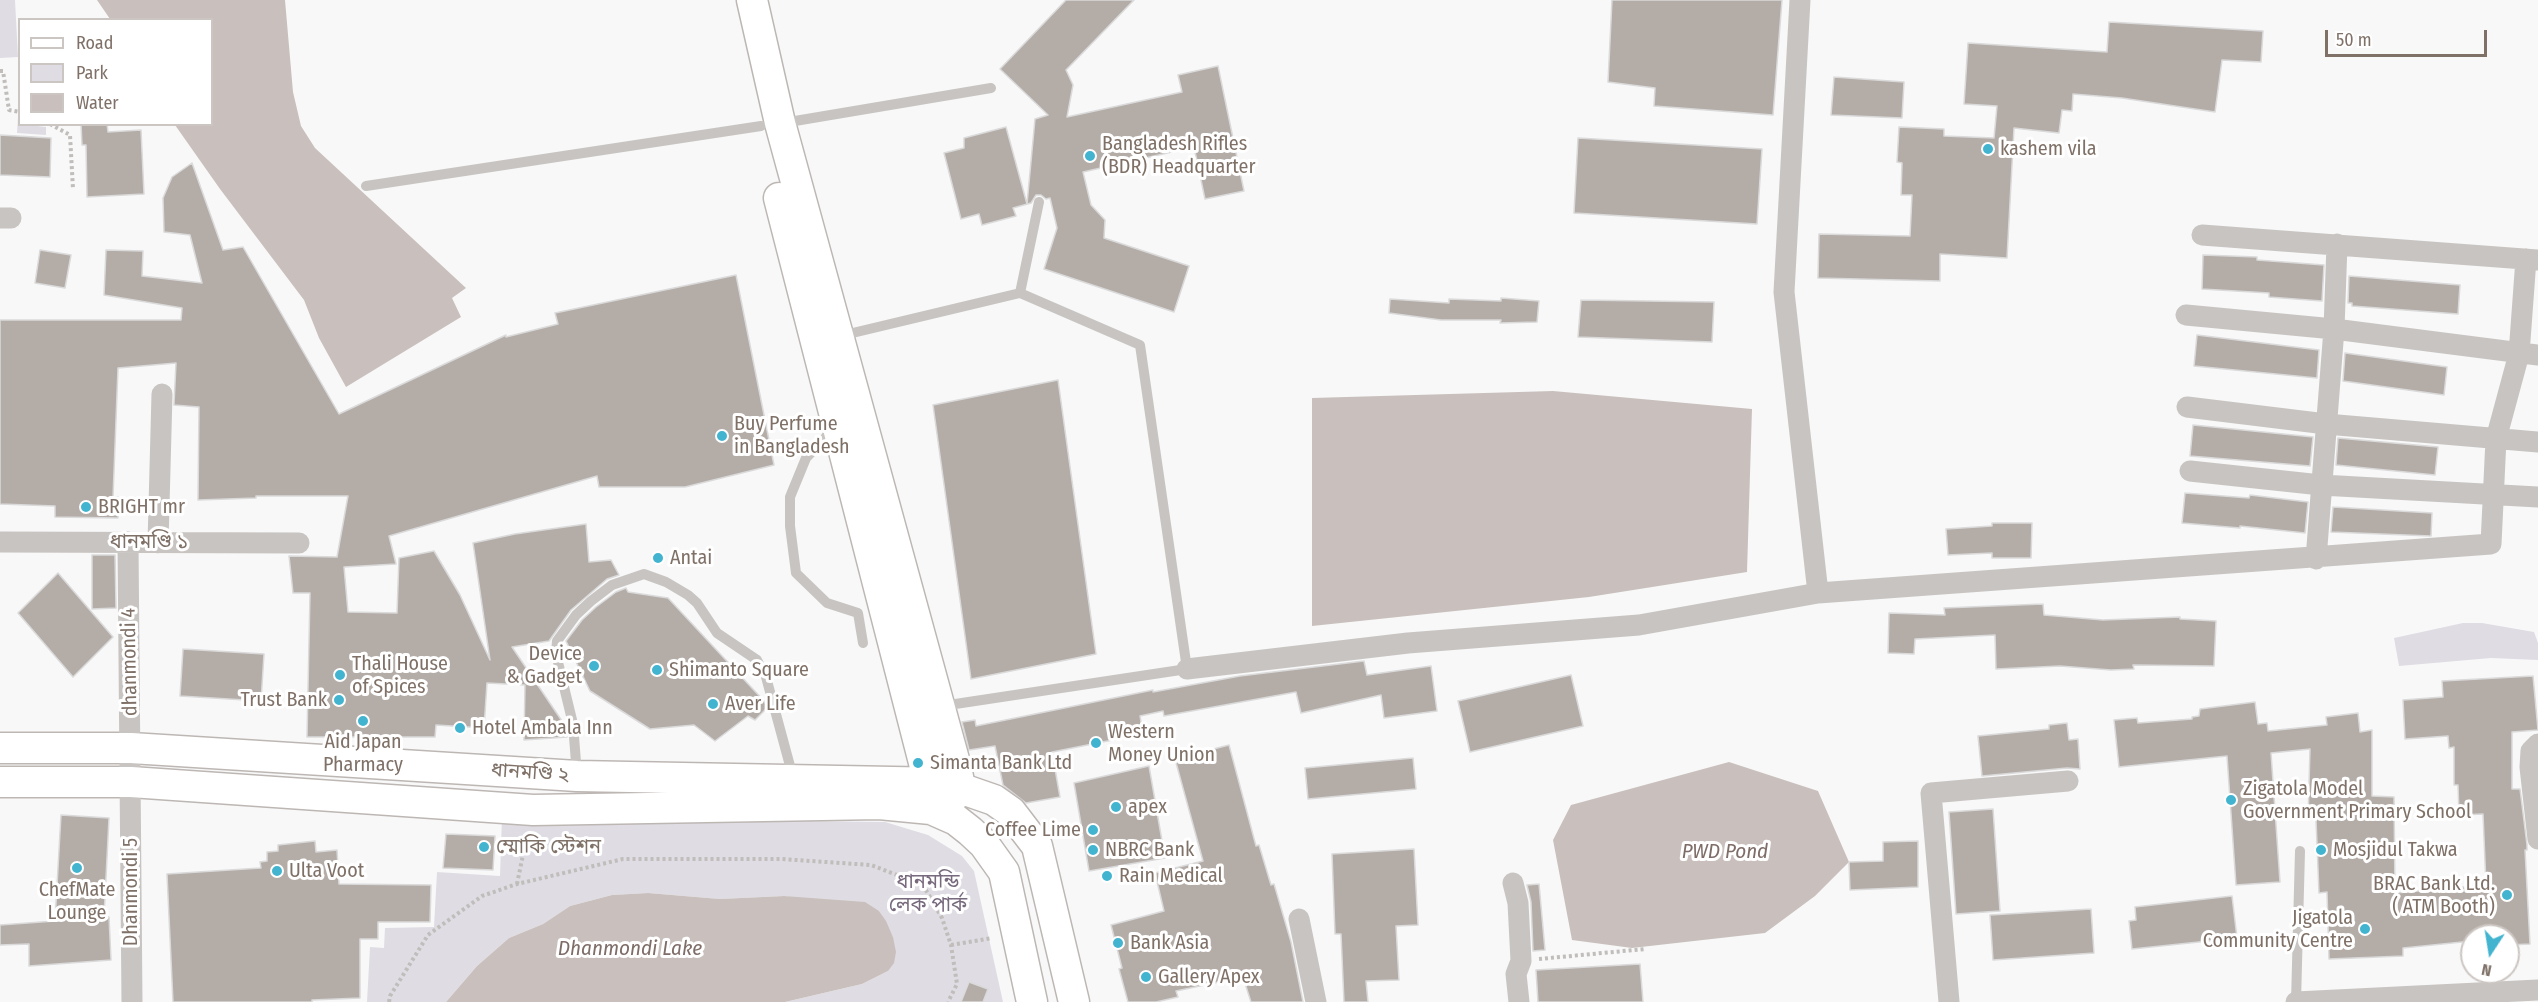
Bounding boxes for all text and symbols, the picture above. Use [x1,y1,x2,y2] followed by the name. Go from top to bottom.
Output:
[18,18,213,126] legend
[2328,18,2490,56] scale bar
[2336,29,2372,51] text: 50 m
[76,32,113,54] text: Road
[76,62,108,84] text: Park
[76,92,119,114] text: Water
[1102,132,1255,179] place label: Bangladesh Rifles (BDR) Headquarter
[2000,137,2097,161] place label: kashem vila
[1981,142,1995,156] marker: kashem vila
[1083,149,1097,163] marker: Bangladesh Rifles (BDR) Headquarter
[734,412,850,459] place label: Buy Perfume in Bangladesh
[715,429,729,443] marker: Buy Perfume in Bangladesh
[98,495,185,519] place label: BRIGHT mr
[79,500,93,514] marker: BRIGHT mr
[110,530,188,554] street label: ধানমণ্ডি ১
[670,546,712,570] place label: Antai
[651,551,665,565] marker: Antai
[117,608,143,716] street label: dhanmondi 4
[507,642,582,689] place label: Device & Gadget
[352,652,448,699] place label: Thali House of Spices
[669,658,809,682] place label: Shimanto Square
[587,659,601,673] marker: Device & Gadget
[650,663,664,677] marker: Shimanto Square
[333,668,347,682] marker: Thali House of Spices
[241,688,327,712] place label: Trust Bank
[725,692,796,716] place label: Aver Life
[332,693,346,707] marker: Trust Bank
[706,697,720,711] marker: Aver Life
[356,714,370,728] marker: Aid Japan Pharmacy
[472,716,613,740] place label: Hotel Ambala Inn
[1108,720,1215,767] place label: Western Money Union
[453,721,467,735] marker: Hotel Ambala Inn
[323,730,403,777] place label: Aid Japan Pharmacy
[1089,736,1103,750] marker: Western Money Union
[930,751,1072,775] place label: Simanta Bank Ltd
[911,756,925,770] marker: Simanta Bank Ltd
[490,758,570,788] street label: ধানমণ্ডি ২
[2243,777,2471,824] place label: Zigatola Model Government Primary School
[2224,793,2238,807] marker: Zigatola Model Government Primary School
[1128,795,1167,819] place label: apex
[1109,800,1123,814] marker: apex
[985,818,1081,842] place label: Coffee Lime
[1086,823,1100,837] marker: Coffee Lime
[496,835,601,859] place label: ম্মোকি স্টেশন
[119,838,143,946] street label: Dhanmondi 5
[1105,838,1194,862] place label: NBRC Bank
[2333,838,2458,862] place label: Mosjidul Takwa
[1682,839,1768,865] water label: PWD Pond
[477,840,491,854] marker: ম্মোকি স্টেশন
[1086,843,1100,857] marker: NBRC Bank
[2314,843,2328,857] marker: Mosjidul Takwa
[289,859,364,883] place label: Ulta Voot
[70,861,84,875] marker: ChefMate Lounge
[270,864,284,878] marker: Ulta Voot
[1119,864,1223,888] place label: Rain Medical
[1100,869,1114,883] marker: Rain Medical
[889,870,967,917] park label: ধানমন্ডি লেক পার্ক
[2373,872,2495,919] place label: BRAC Bank Ltd. ( ATM Booth)
[39,878,115,925] place label: ChefMate Lounge
[2500,888,2514,902] marker: BRAC Bank Ltd. ( ATM Booth)
[2203,906,2353,953] place label: Jigatola Community Centre
[2358,922,2372,936] marker: Jigatola Community Centre
[2460,924,2520,984] north arrow
[1130,931,1209,955] place label: Bank Asia
[558,936,702,962] water label: Dhanmondi Lake
[1111,936,1125,950] marker: Bank Asia
[2480,960,2493,980] text: N
[1158,965,1260,989] place label: Gallery Apex
[1139,970,1153,984] marker: Gallery Apex

